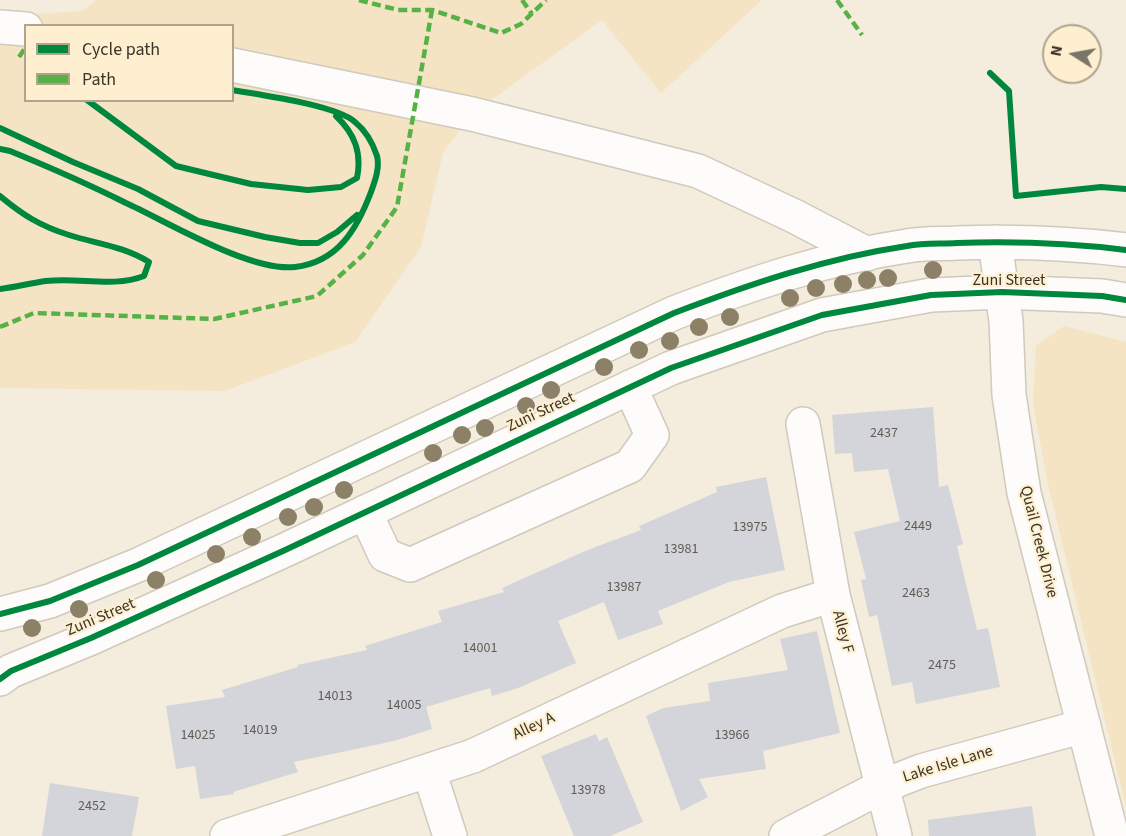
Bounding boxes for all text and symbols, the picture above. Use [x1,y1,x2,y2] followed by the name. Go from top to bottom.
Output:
[24,24,234,102] legend
[1042,24,1102,84] north arrow
[82,37,160,62] text: Cycle path
[1044,44,1068,58] text: N
[82,67,116,92] text: Path
[973,271,1045,291] street label: Zuni Street
[504,389,578,437] street label: Zuni Street
[870,426,898,442] house number: 2437
[1015,484,1061,600] street label: Quail Creek Drive
[904,519,932,535] house number: 2449
[733,520,767,536] house number: 13975
[664,542,698,558] house number: 13981
[607,580,641,596] house number: 13987
[902,586,930,602] house number: 2463
[64,595,138,641] street label: Zuni Street
[827,609,857,655] street label: Alley F
[463,641,497,657] house number: 14001
[928,658,956,674] house number: 2475
[318,689,352,705] house number: 14013
[387,698,421,714] house number: 14005
[510,709,558,745] street label: Alley A
[243,723,277,739] house number: 14019
[181,728,215,744] house number: 14025
[715,728,749,744] house number: 13966
[901,742,995,788] street label: Lake Isle Lane
[571,783,605,799] house number: 13978
[78,799,106,815] house number: 2452

